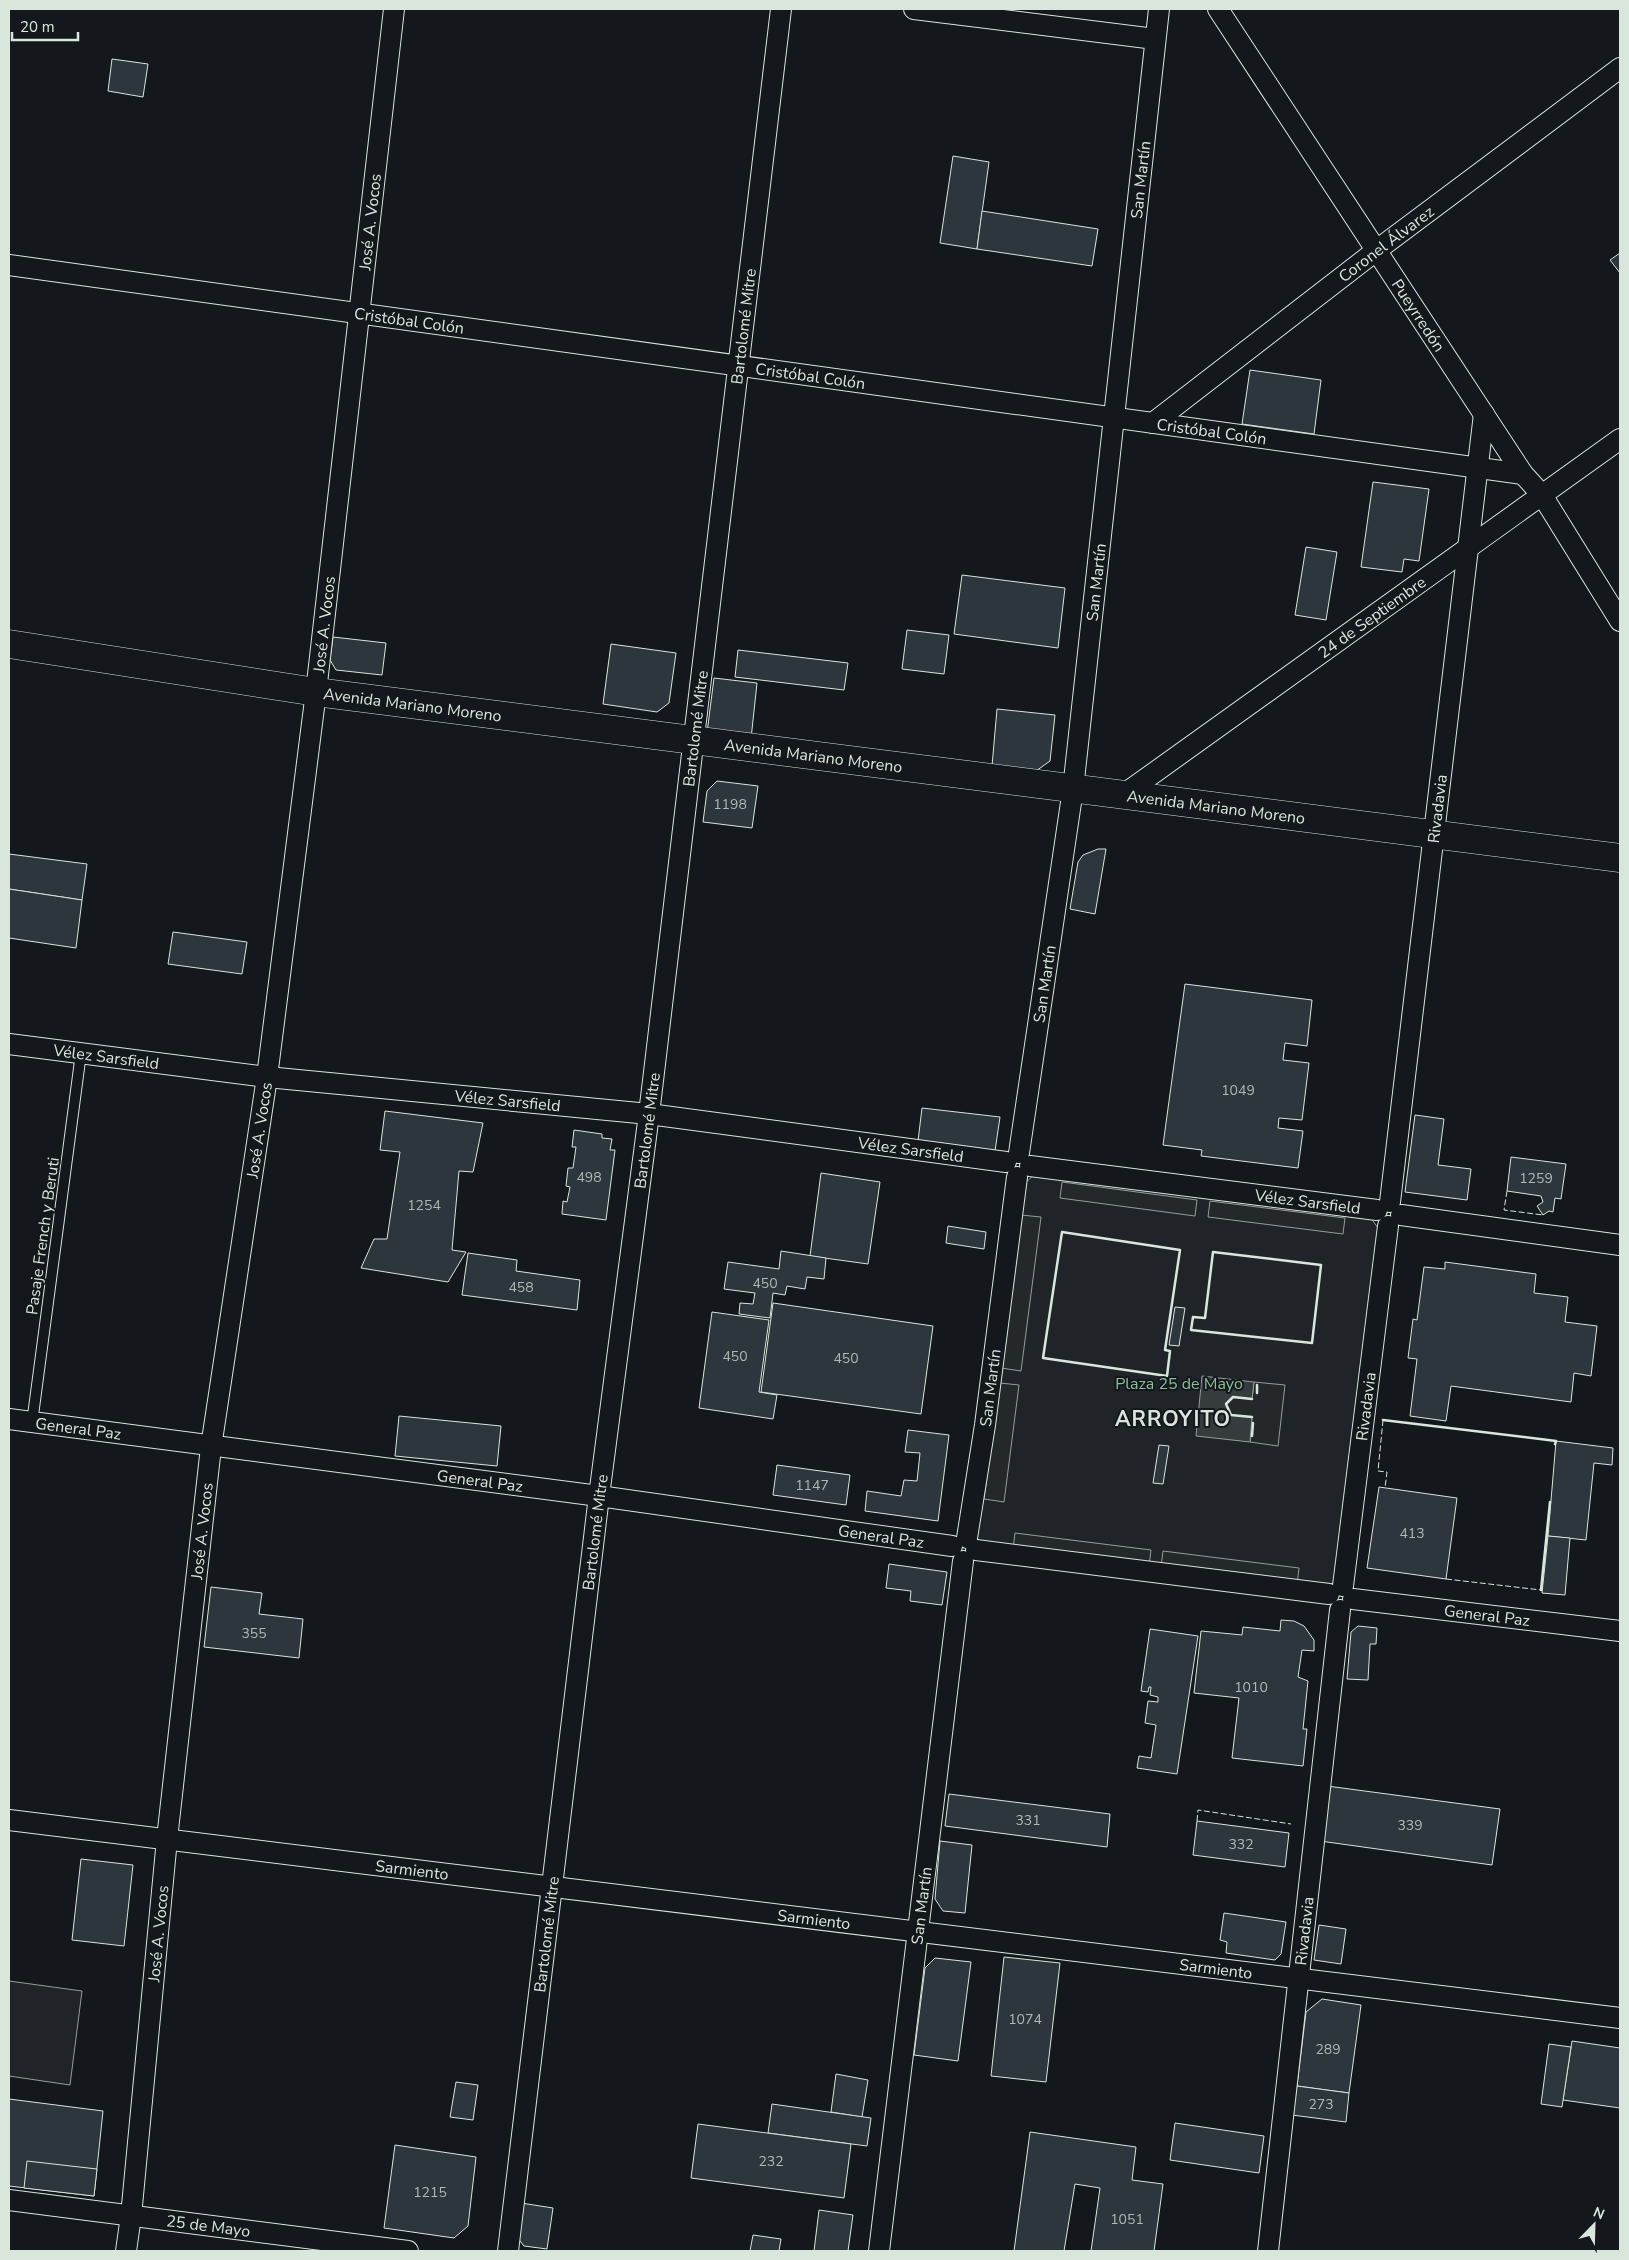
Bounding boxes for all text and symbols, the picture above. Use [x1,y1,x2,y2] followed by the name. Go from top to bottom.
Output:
[12,10,79,42] scale bar
[20,17,55,37] text: 20 m
[1126,140,1156,220] street label: San Martín
[354,173,387,272] street label: José A. Vocos
[1334,201,1439,288] street label: Coronel Álvarez
[726,267,762,386] street label: Bartolomé Mitre
[1386,275,1450,356] street label: Pueyrredón
[353,303,465,340] street label: Cristóbal Colón
[754,358,867,395] street label: Cristóbal Colón
[1155,414,1268,450] street label: Cristóbal Colón
[1082,542,1112,622] street label: San Martín
[1314,571,1431,664] street label: 24 de Septiembre
[308,575,341,675] street label: José A. Vocos
[678,669,714,788] street label: Bartolomé Mitre
[322,683,503,728] street label: Avenida Mariano Moreno
[723,734,904,779] street label: Avenida Mariano Moreno
[1423,773,1453,845] street label: Rivadavia
[1125,785,1306,830] street label: Avenida Mariano Moreno
[713,795,747,814] house number: 1198
[1028,944,1062,1024] street label: San Martín
[51,1040,160,1075] street label: Vélez Sarsfield
[629,1071,666,1190] street label: Bartolomé Mitre
[242,1081,278,1181] street label: José A. Vocos
[1221,1081,1255,1100] house number: 1049
[453,1085,562,1117] street label: Vélez Sarsfield
[855,1132,965,1168] street label: Vélez Sarsfield
[21,1156,65,1316] street label: Pasaje French y Beruti
[576,1168,602,1187] house number: 498
[1519,1169,1553,1188] house number: 1259
[1252,1184,1362,1220] street label: Vélez Sarsfield
[407,1196,441,1215] house number: 1254
[752,1274,778,1293] house number: 450
[508,1278,534,1297] house number: 458
[722,1347,748,1366] house number: 450
[975,1348,1007,1428] street label: San Martín
[833,1349,859,1368] house number: 450
[1351,1371,1382,1442] street label: Rivadavia
[1115,1373,1243,1395] park label: Plaza 25 de Mayo
[1115,1405,1231,1433] district label: ARROYITO
[34,1413,123,1446] street label: General Paz
[436,1465,524,1498] street label: General Paz
[578,1473,614,1592] street label: Bartolomé Mitre
[795,1476,829,1495] house number: 1147
[186,1482,219,1582] street label: José A. Vocos
[837,1520,925,1554] street label: General Paz
[1399,1524,1425,1543] house number: 413
[1443,1600,1531,1632] street label: General Paz
[241,1624,267,1643] house number: 355
[1234,1678,1268,1697] house number: 1010
[1015,1811,1041,1830] house number: 331
[1397,1816,1423,1835] house number: 339
[1228,1835,1254,1854] house number: 332
[374,1855,450,1886] street label: Sarmiento
[906,1865,938,1946] street label: San Martín
[529,1875,565,1994] street label: Bartolomé Mitre
[143,1884,175,1984] street label: José A. Vocos
[1290,1896,1320,1967] street label: Rivadavia
[776,1905,852,1935] street label: Sarmiento
[1178,1954,1254,1985] street label: Sarmiento
[1008,2010,1042,2029] house number: 1074
[1315,2040,1341,2059] house number: 289
[1308,2095,1334,2114] house number: 273
[758,2152,784,2171] house number: 232
[413,2183,447,2202] house number: 1215
[1569,2200,1619,2250] north arrow
[1590,2203,1607,2224] text: N
[165,2210,252,2243] street label: 25 de Mayo
[1110,2210,1144,2229] house number: 1051

